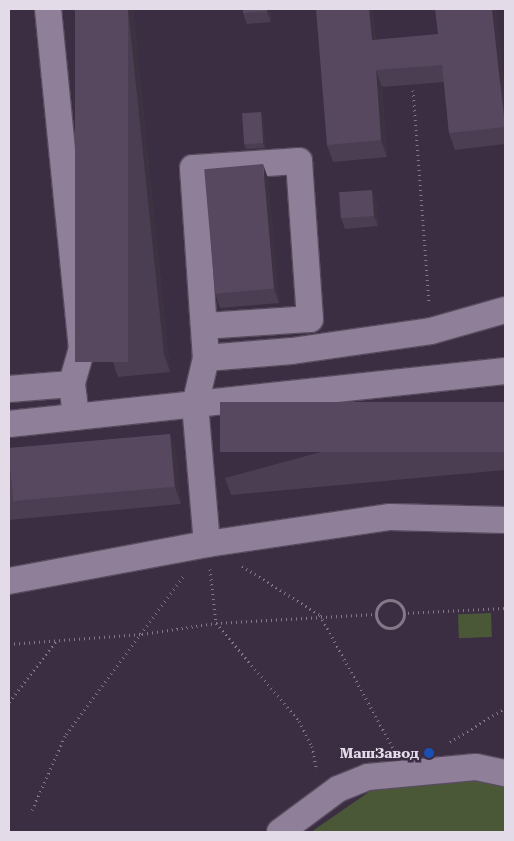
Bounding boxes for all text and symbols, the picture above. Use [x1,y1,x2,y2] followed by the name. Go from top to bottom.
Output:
[340,745,419,761] place label: МашЗавод
[423,747,435,759] marker: МашЗавод

